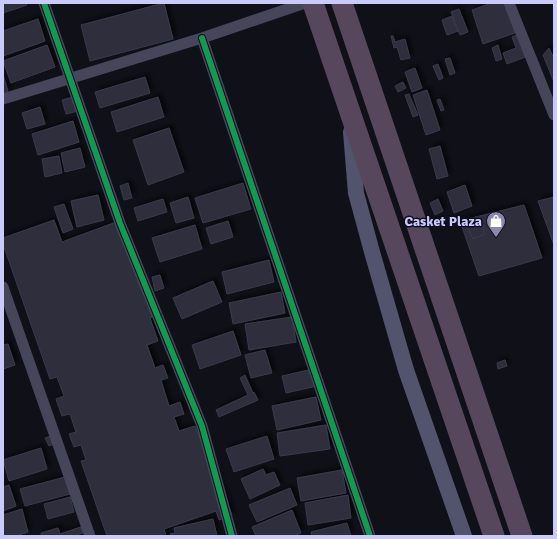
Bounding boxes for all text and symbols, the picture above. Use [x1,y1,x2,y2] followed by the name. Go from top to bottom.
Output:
[485,210,507,238] shop icon: Casket Plaza
[404,213,482,230] place label: Casket Plaza

